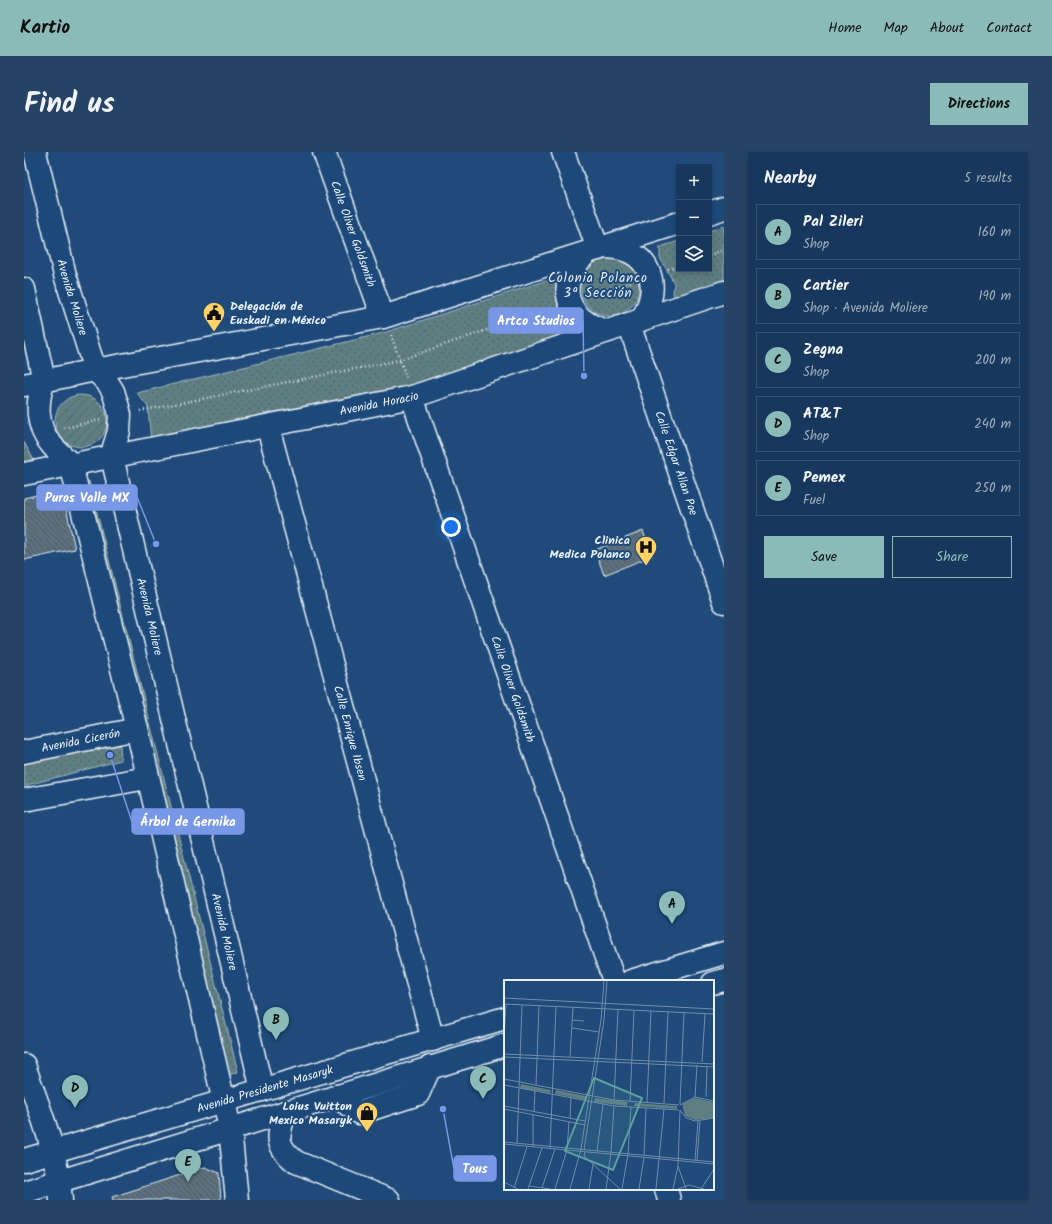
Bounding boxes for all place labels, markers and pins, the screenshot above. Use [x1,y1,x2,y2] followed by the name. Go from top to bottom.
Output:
[230,297,327,330] place label: Delegación de Euskadi en México
[201,300,227,333] public building icon: Delegación de Euskadi en México
[489,308,583,333] callout: Artco Studios
[37,485,137,510] callout: Puros Valle MX
[550,531,631,564] place label: Clinica Medica Polanco
[633,534,659,567] hospital icon: Clinica Medica Polanco
[132,809,244,834] callout: Árbol de Gernika
[659,891,685,924] pin: A
[263,1007,289,1040] pin: B
[470,1066,496,1099] pin: C
[62,1075,88,1108] pin: D
[269,1097,353,1130] place label: Loius Vuitton Mexico Masaryk
[354,1100,380,1133] shop icon: Loius Vuitton Mexico Masaryk
[175,1149,201,1182] pin: E
[454,1156,496,1181] callout: Tous

